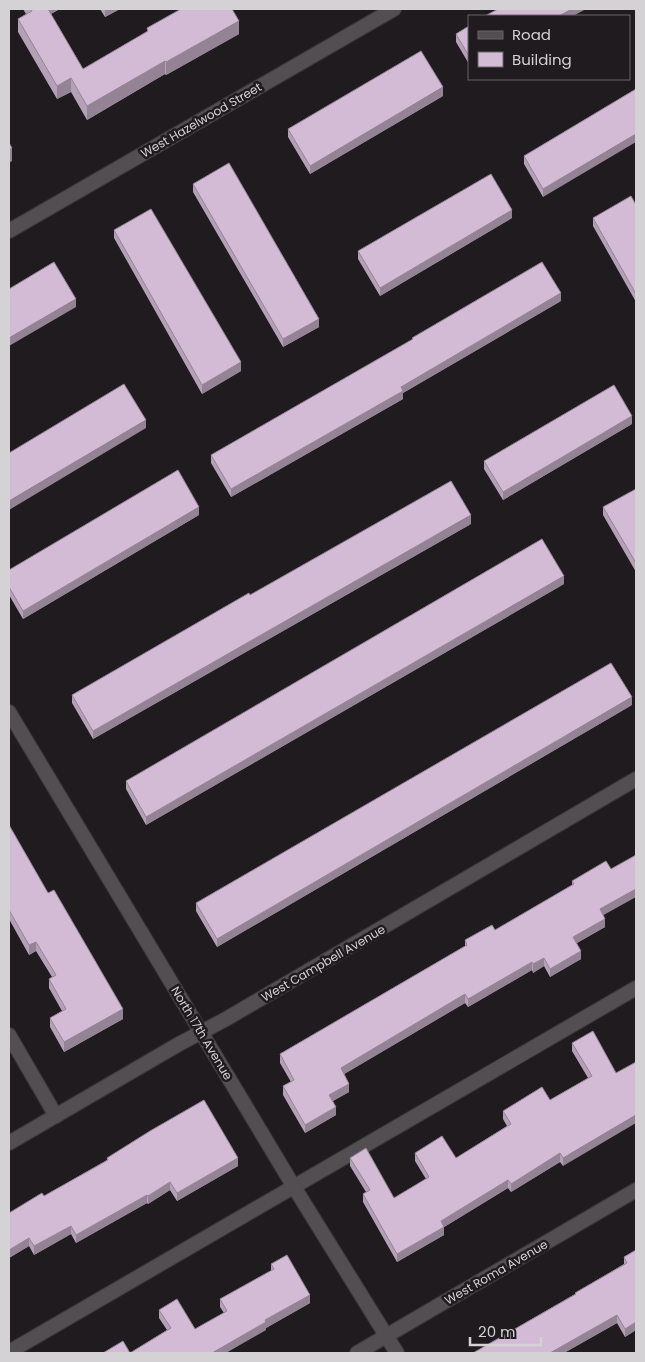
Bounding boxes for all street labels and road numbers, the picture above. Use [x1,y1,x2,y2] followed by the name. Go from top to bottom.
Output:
[137,78,265,162] street label: West Hazelwood Street
[258,920,388,1006] street label: West Campbell Avenue
[167,983,237,1083] street label: North 17th Avenue
[441,1235,551,1309] street label: West Roma Avenue

